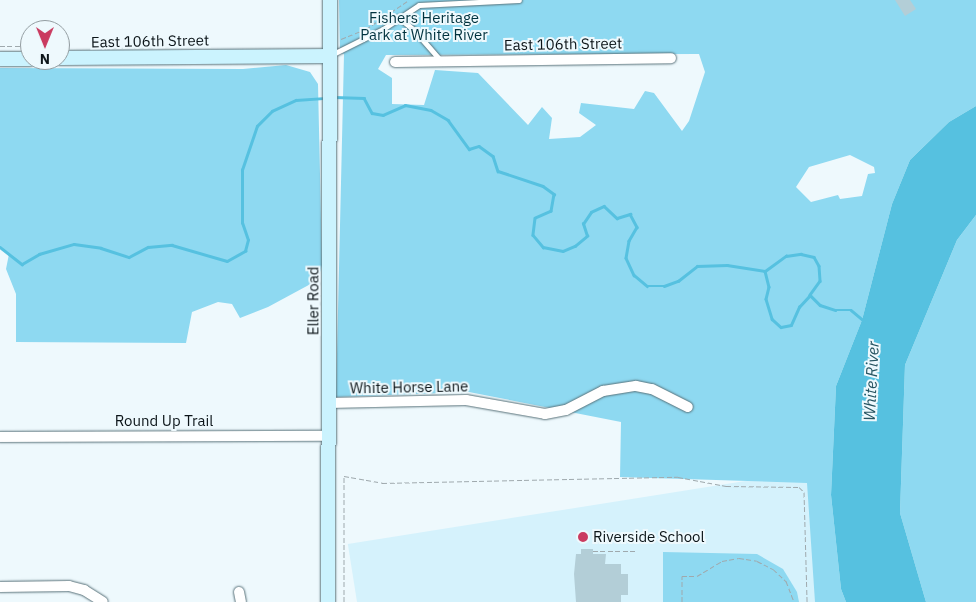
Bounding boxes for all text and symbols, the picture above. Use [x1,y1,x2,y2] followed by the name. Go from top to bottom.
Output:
[360,8,488,43] park label: Fishers Heritage Park at White River
[20,20,70,70] north arrow
[91,31,209,51] street label: East 106th Street
[504,34,622,54] street label: East 106th Street
[40,50,50,68] text: N
[304,267,322,335] street label: Eller Road
[859,341,883,421] water label: White River
[350,377,468,397] street label: White Horse Lane
[115,412,213,430] street label: Round Up Trail
[593,528,705,546] place label: Riverside School
[577,531,589,543] marker: Riverside School

